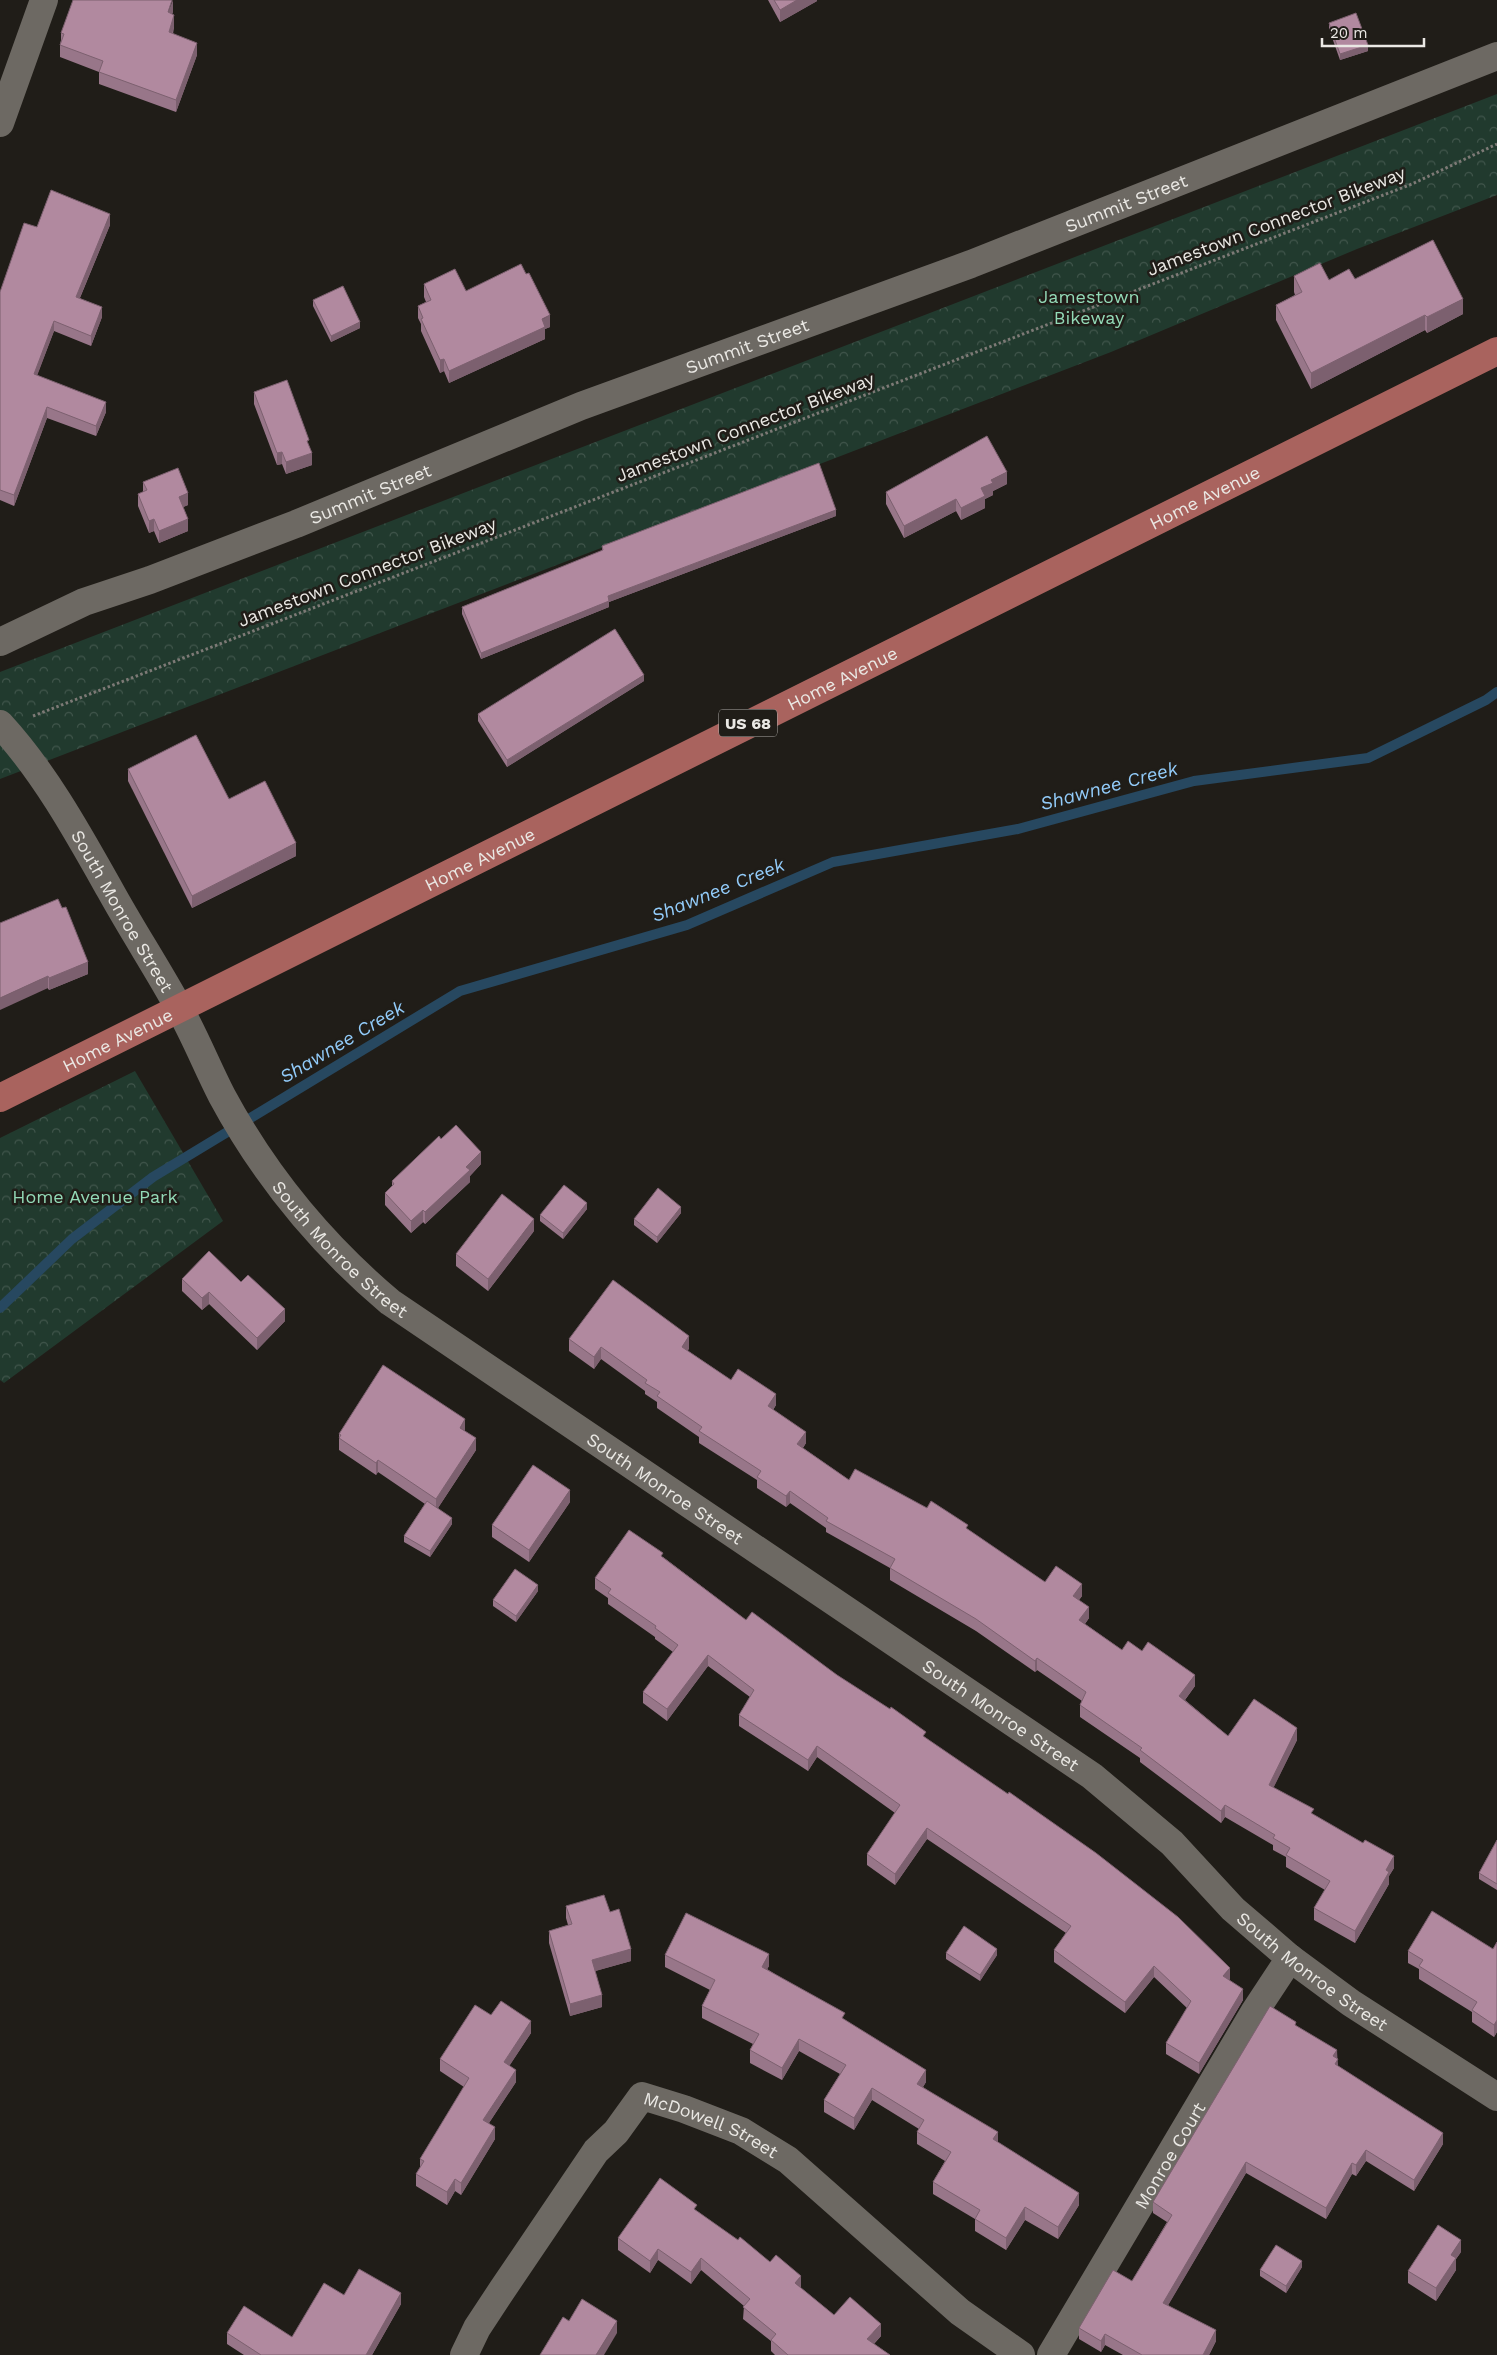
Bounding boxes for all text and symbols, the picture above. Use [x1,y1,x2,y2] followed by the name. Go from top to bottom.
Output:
[1322,15,1424,47] scale bar
[1330,24,1368,42] text: 20 m
[1144,162,1409,280] street label: Jamestown Connector Bikeway
[1062,169,1190,236] street label: Summit Street
[1038,286,1140,328] park label: Jamestown Bikeway
[682,313,812,378] street label: Summit Street
[613,368,878,486] street label: Jamestown Connector Bikeway
[306,459,434,528] street label: Summit Street
[1146,461,1263,533] street label: Home Avenue
[235,513,500,631] street label: Jamestown Connector Bikeway
[783,642,901,714] street label: Home Avenue
[719,710,777,736] road number: US 68
[1038,756,1181,815] water label: Shawnee Creek
[421,822,538,895] street label: Home Avenue
[67,826,178,996] street label: South Monroe Street
[648,853,789,927] water label: Shawnee Creek
[275,995,409,1088] water label: Shawnee Creek
[59,1003,176,1076] street label: Home Avenue
[269,1176,412,1322] street label: South Monroe Street
[12,1186,178,1207] park label: Home Avenue Park
[583,1428,748,1548] street label: South Monroe Street
[919,1654,1084,1775] street label: South Monroe Street
[1233,1907,1393,2035] street label: South Monroe Street
[641,2087,783,2162] street label: McDowell Street
[1130,2098,1209,2213] street label: Monroe Court

